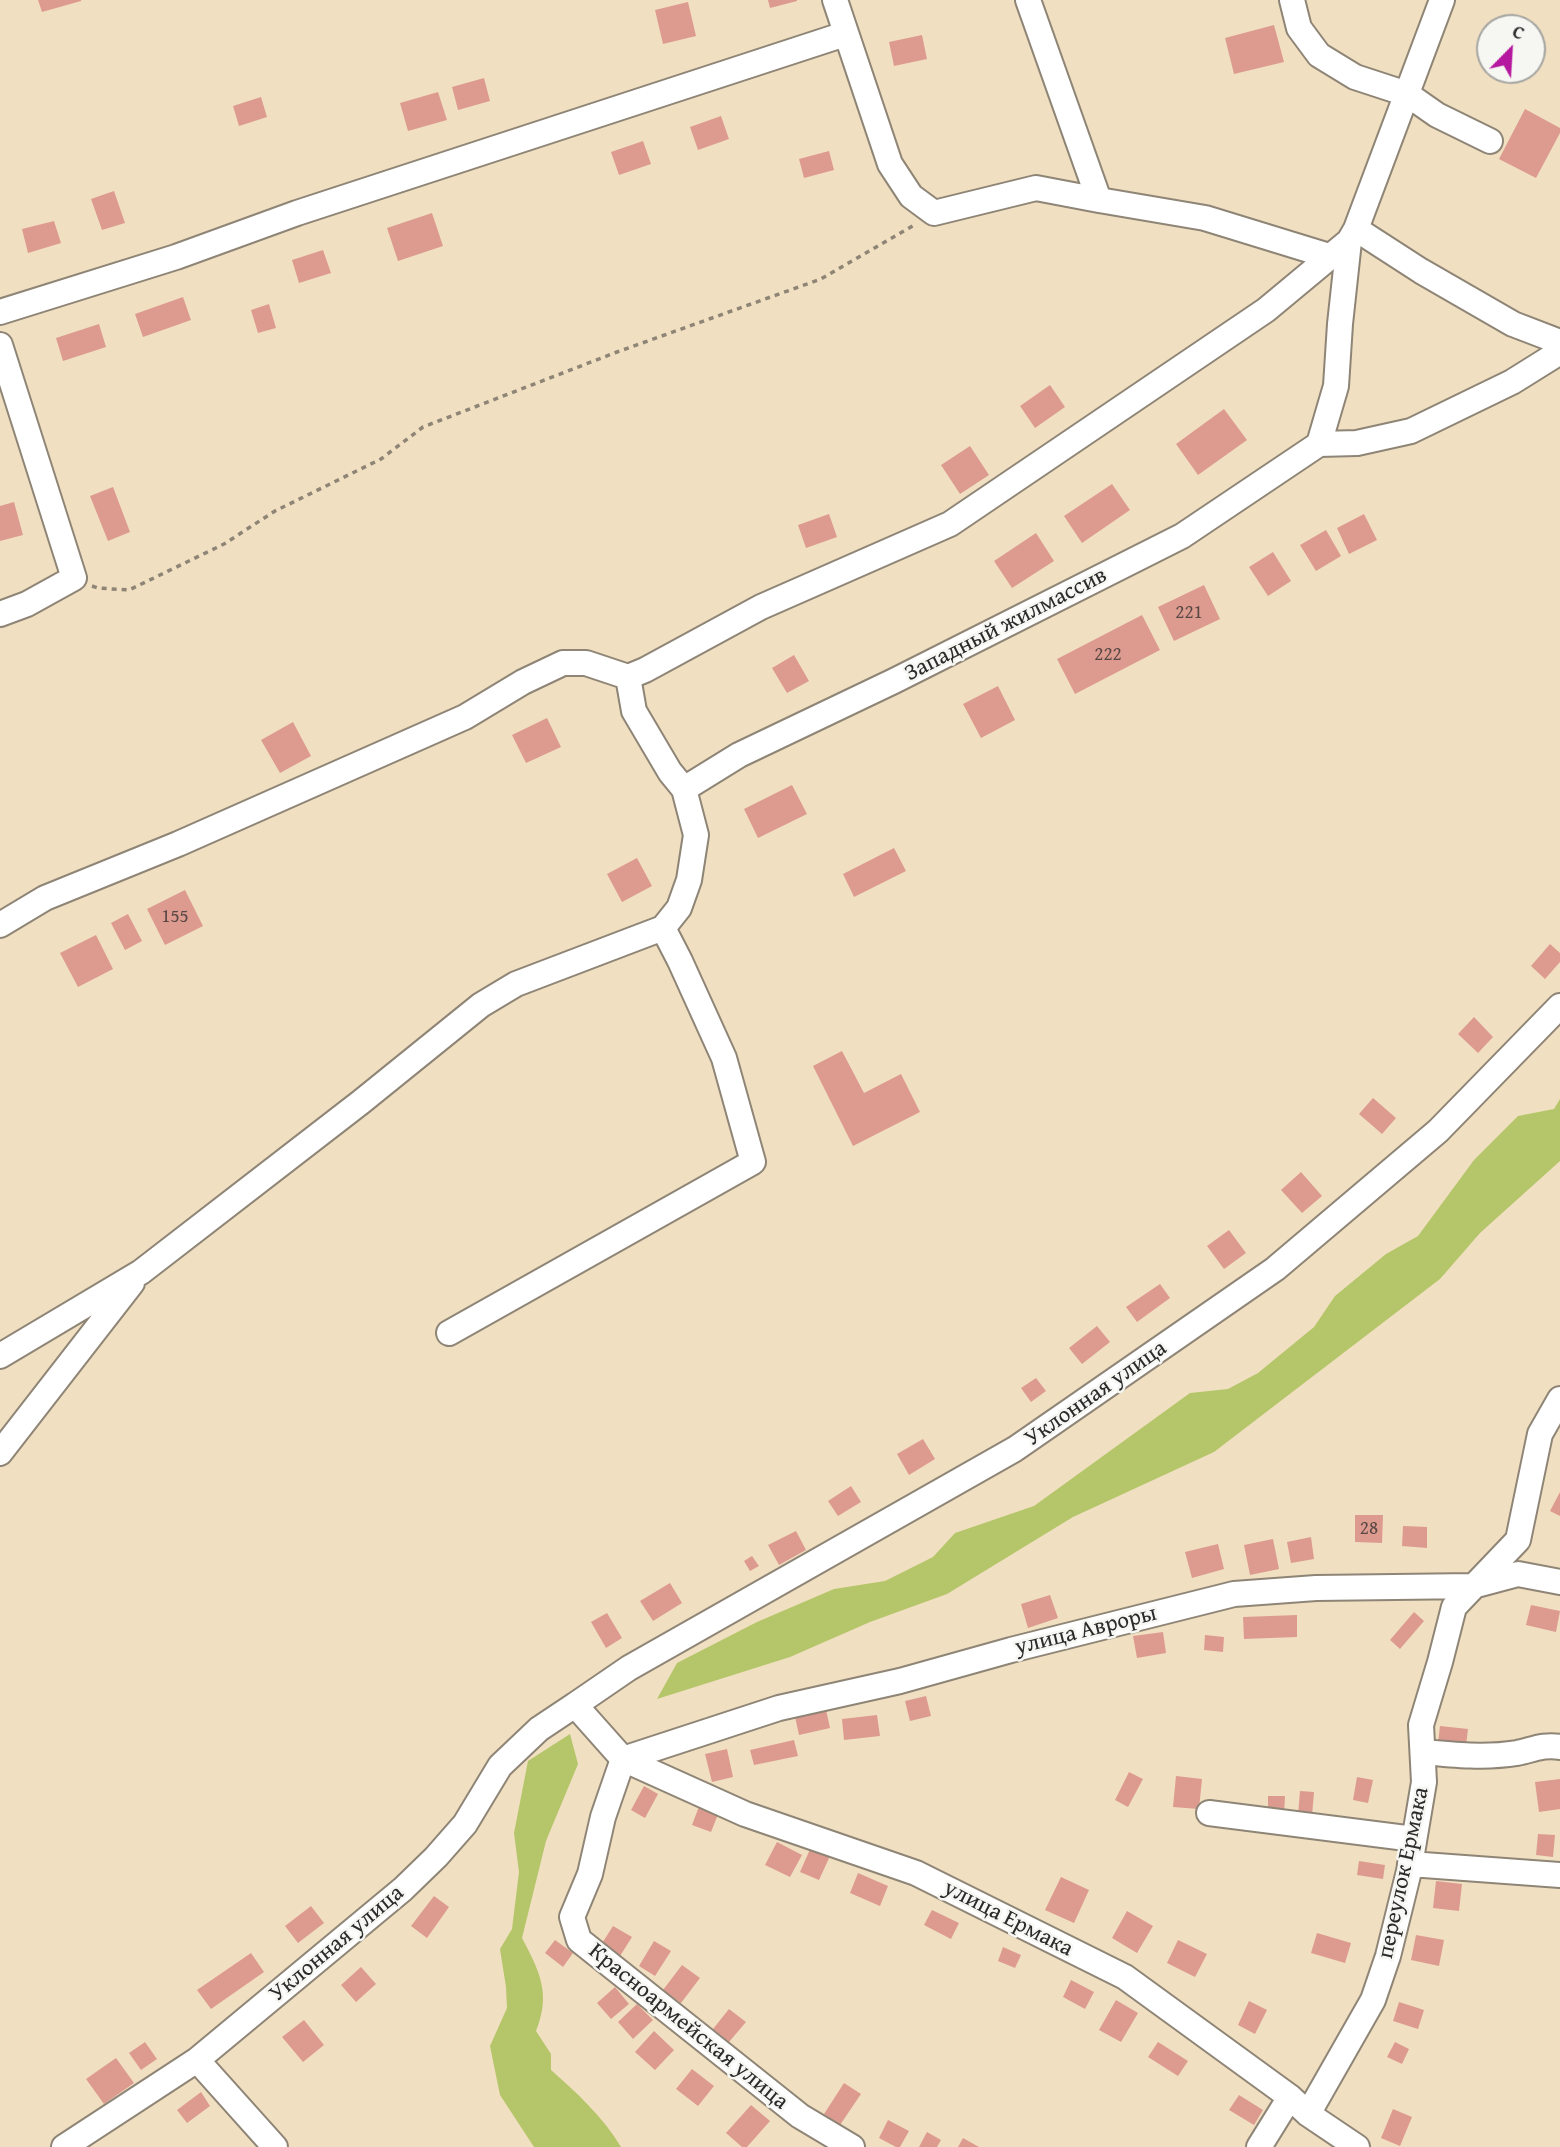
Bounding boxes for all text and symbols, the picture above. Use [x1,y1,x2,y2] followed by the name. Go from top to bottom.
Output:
[1476,14,1546,84] north arrow
[1508,17,1529,47] text: С
[900,562,1112,688] street label: Западный жилмассив
[1175,602,1203,624] house number: 221
[1094,644,1122,666] house number: 222
[161,906,189,928] house number: 155
[1020,1335,1172,1453] street label: Уклонная улица
[1360,1518,1378,1540] house number: 28
[1012,1600,1160,1662] street label: улица Авроры
[1372,1785,1436,1961] street label: переулок Ермака
[939,1875,1077,1963] street label: улица Ермака
[264,1880,410,2008] street label: Уклонная улица
[583,1938,793,2116] street label: Красноармейская улица

